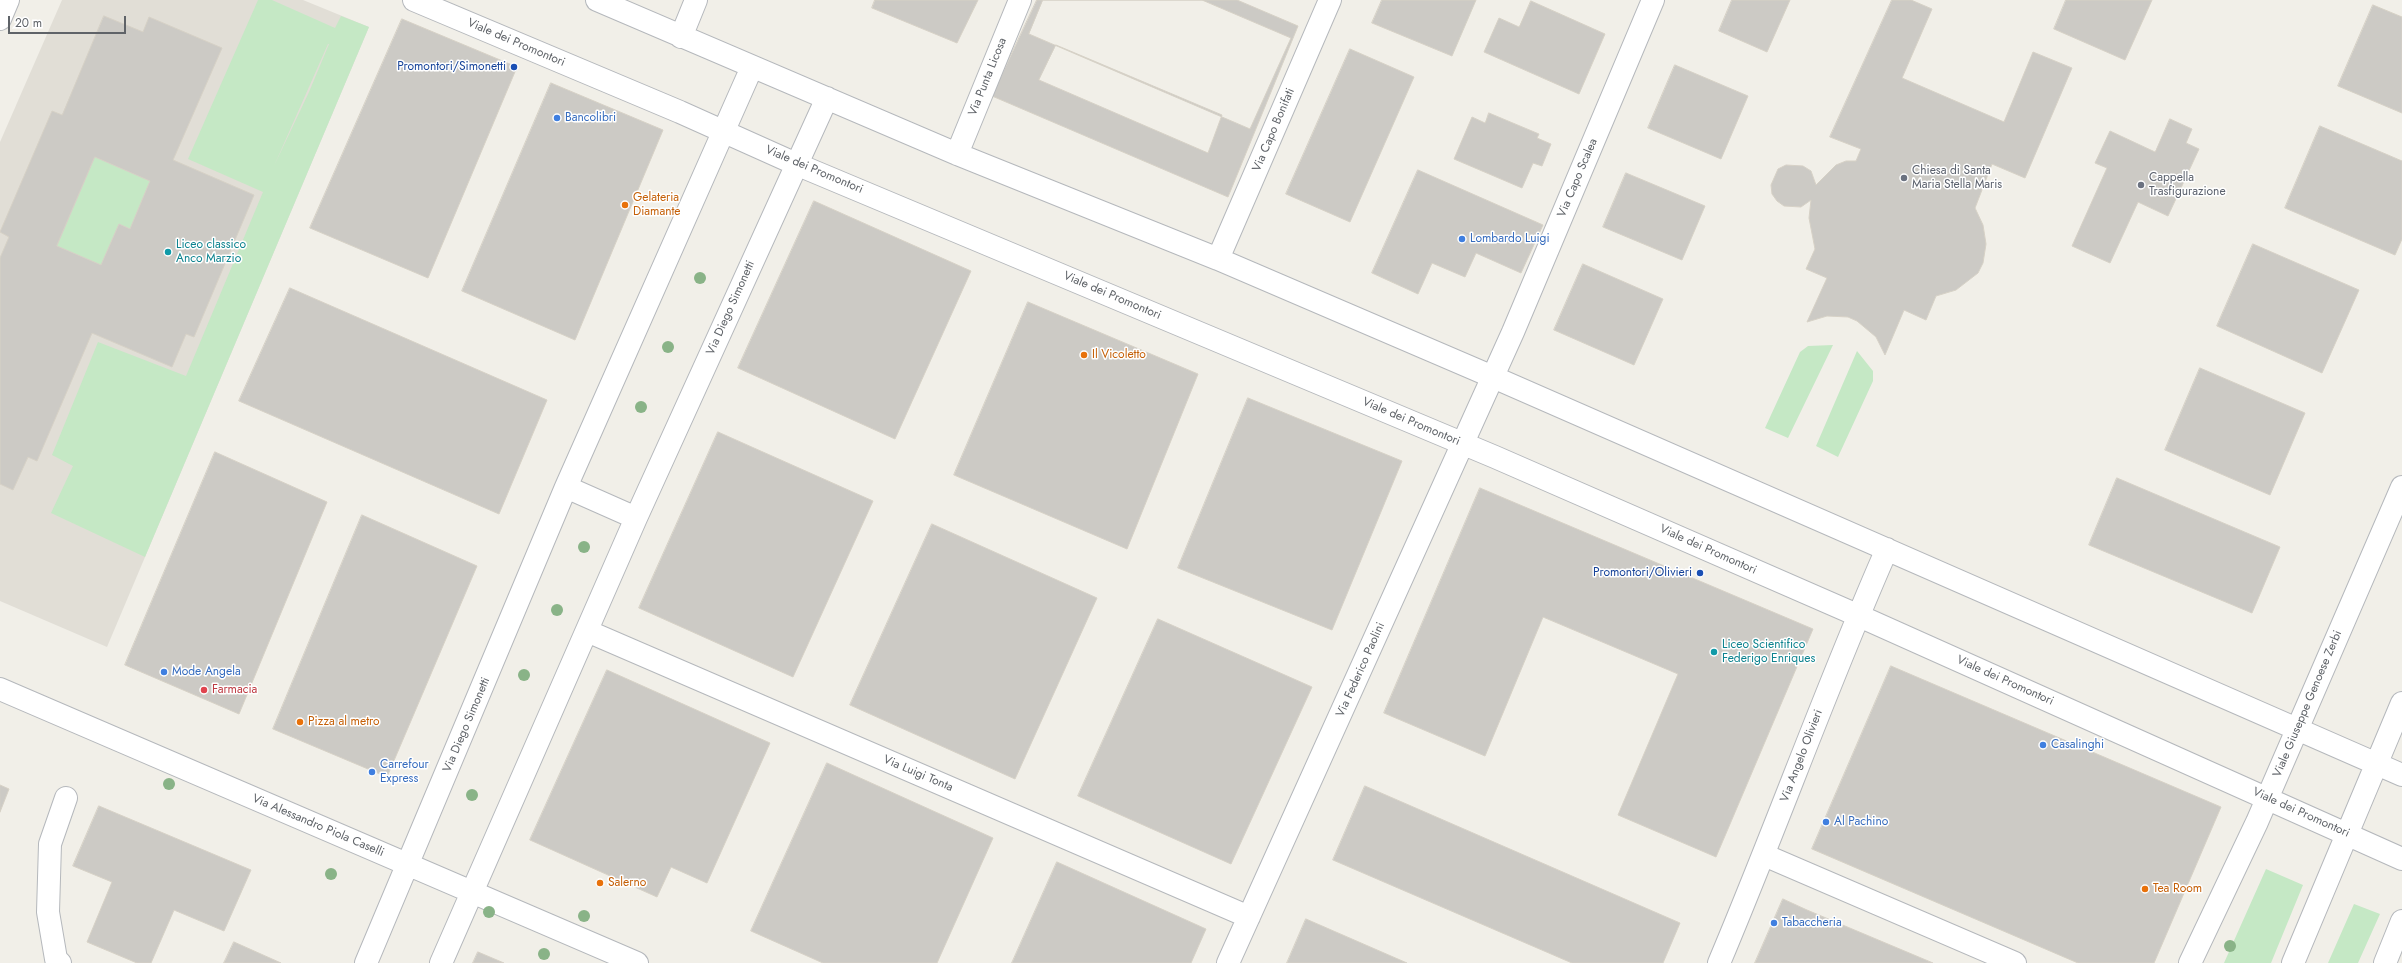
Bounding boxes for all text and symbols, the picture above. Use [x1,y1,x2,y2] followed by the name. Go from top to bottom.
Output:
[10,8,128,34] scale bar
[15,14,42,32] text: 20 m
[465,16,567,70] street label: Viale dei Promontori
[966,36,1010,118] street label: Via Punta Licosa
[397,60,506,74] place label: Promontori/Simonetti
[509,62,519,72] marker: Promontori/Simonetti
[1250,86,1298,174] street label: Via Capo Bonifati
[565,111,616,125] place label: Bancolibri
[552,113,562,123] marker: Bancolibri
[1555,136,1601,220] street label: Via Capo Scalea
[763,143,865,197] street label: Viale dei Promontori
[1912,164,2002,192] place label: Chiesa di Santa Maria Stella Maris
[2149,171,2226,199] place label: Cappella Trasfigurazione
[1899,173,1909,183] marker: Chiesa di Santa Maria Stella Maris
[2136,180,2146,190] marker: Cappella Trasfigurazione
[633,191,681,219] place label: Gelateria Diamante
[620,200,630,210] marker: Gelateria Diamante
[1470,232,1550,246] place label: Lombardo Luigi
[1457,234,1467,244] marker: Lombardo Luigi
[176,238,246,266] place label: Liceo classico Anco Marzio
[163,247,173,257] marker: Liceo classico Anco Marzio
[704,259,758,357] street label: Via Diego Simonetti
[1061,269,1163,323] street label: Viale dei Promontori
[1092,348,1146,362] place label: Il Vicoletto
[1079,350,1089,360] marker: Il Vicoletto
[1360,395,1462,449] street label: Viale dei Promontori
[1657,522,1759,578] street label: Viale dei Promontori
[1593,566,1692,580] place label: Promontori/Olivieri
[1695,568,1705,578] marker: Promontori/Olivieri
[1334,620,1388,720] street label: Via Federico Paolini
[2270,628,2346,780] street label: Viale Giuseppe Genoese Zerbi
[1722,638,1815,666] place label: Liceo Scientifico Federigo Enriques
[1709,647,1719,657] marker: Liceo Scientifico Federigo Enriques
[1954,653,2056,709] street label: Viale dei Promontori
[172,665,241,679] place label: Mode Angela
[159,667,169,677] marker: Mode Angela
[440,675,494,775] street label: Via Diego Simonetti
[212,683,257,697] place label: Farmacia
[199,685,209,695] marker: Farmacia
[1778,708,1826,804] street label: Via Angelo Olivieri
[308,715,380,729] place label: Pizza al metro
[295,717,305,727] marker: Pizza al metro
[2051,738,2104,752] place label: Casalinghi
[2038,740,2048,750] marker: Casalinghi
[881,753,955,795] street label: Via Luigi Tonta
[380,758,429,786] place label: Carrefour Express
[367,767,377,777] marker: Carrefour Express
[2250,785,2352,841] street label: Viale dei Promontori
[250,792,386,860] street label: Via Alessandro Piola Caselli
[1834,815,1888,829] place label: Al Pachino
[1821,817,1831,827] marker: Al Pachino
[608,876,646,890] place label: Salerno
[595,878,605,888] marker: Salerno
[2153,882,2202,896] place label: Tea Room
[2140,884,2150,894] marker: Tea Room
[1782,916,1842,930] place label: Tabaccheria
[1769,918,1779,928] marker: Tabaccheria

